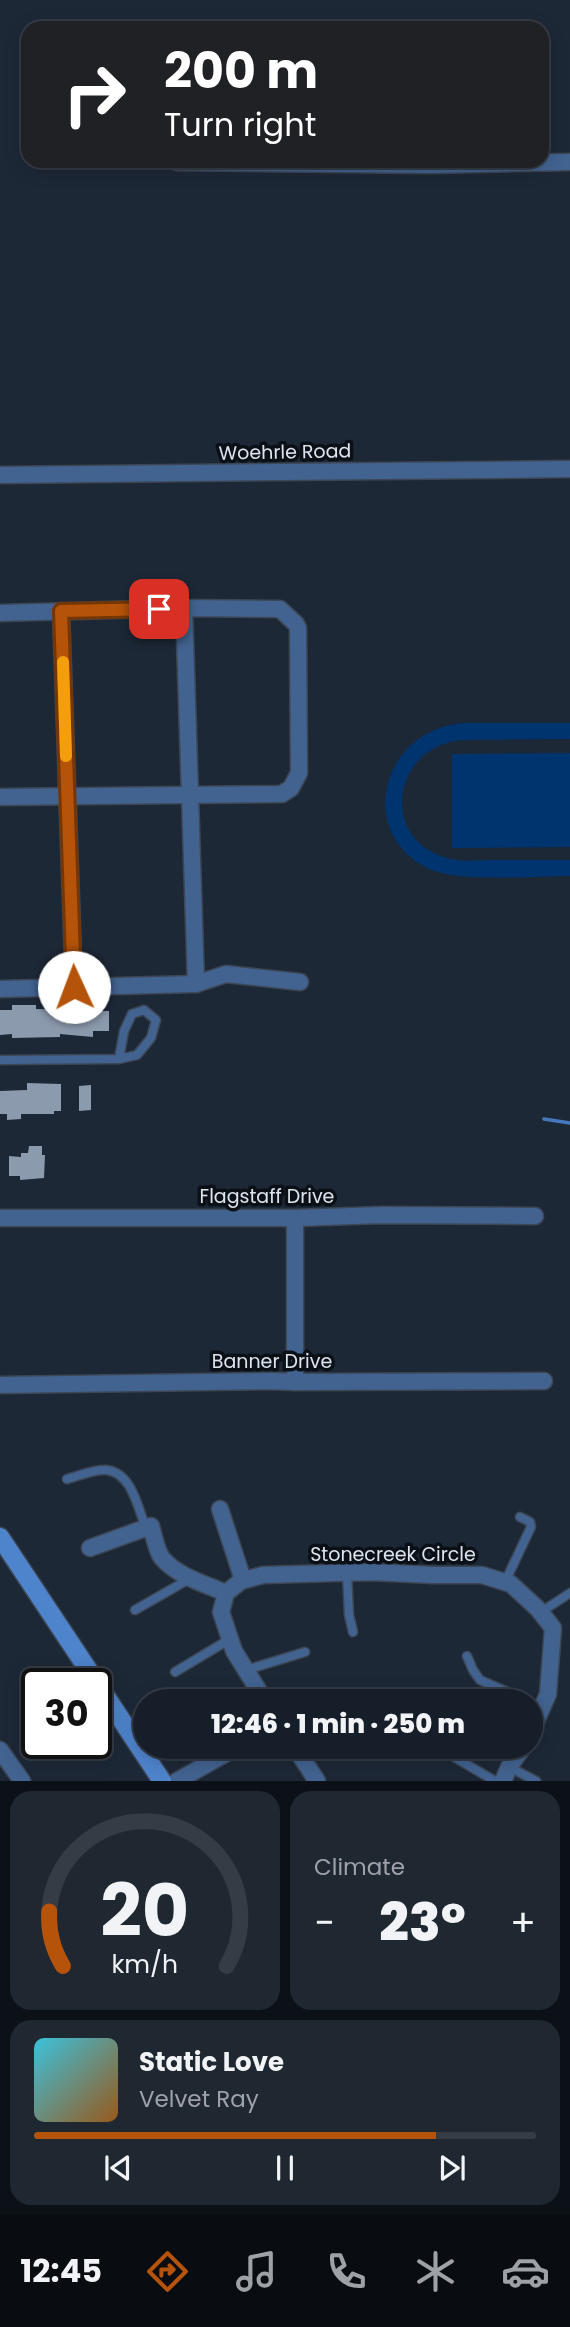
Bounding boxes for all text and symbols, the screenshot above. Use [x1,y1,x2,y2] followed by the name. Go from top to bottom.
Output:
[164,37,318,105] text: 200 m
[49,49,140,140] icon: right
[164,102,316,147] text: Turn right
[218,437,352,467] street label: Woehrle Road
[129,579,189,639] pin
[140,590,178,628] icon: arrive
[37,950,111,1024] position arrow
[200,1183,334,1210] street label: Flagstaff Drive
[212,1348,332,1375] street label: Banner Drive
[310,1541,476,1568] street label: Stonecreek Circle
[21,1668,112,1759] speed limit sign: 30
[211,1706,465,1742] text: 12:46 · 1 min · 250 m
[314,1851,405,1883] text: Climate
[100,1861,190,1962] text: 20
[379,1886,466,1959] text: 23°
[314,1896,335,1949] text: −
[510,1896,536,1949] text: +
[112,1947,178,1982] text: km/h
[139,2044,284,2080] text: Static Love
[139,2083,259,2115] text: Velvet Ray
[99,2149,137,2187] icon: previous
[266,2149,304,2187] icon: pause
[433,2149,471,2187] icon: next
[143,2247,192,2296] icon: directions
[232,2247,281,2296] icon: music
[322,2247,371,2296] icon: phone
[411,2247,460,2296] icon: climate
[501,2247,550,2296] icon: car
[20,2248,102,2293] text: 12:45

